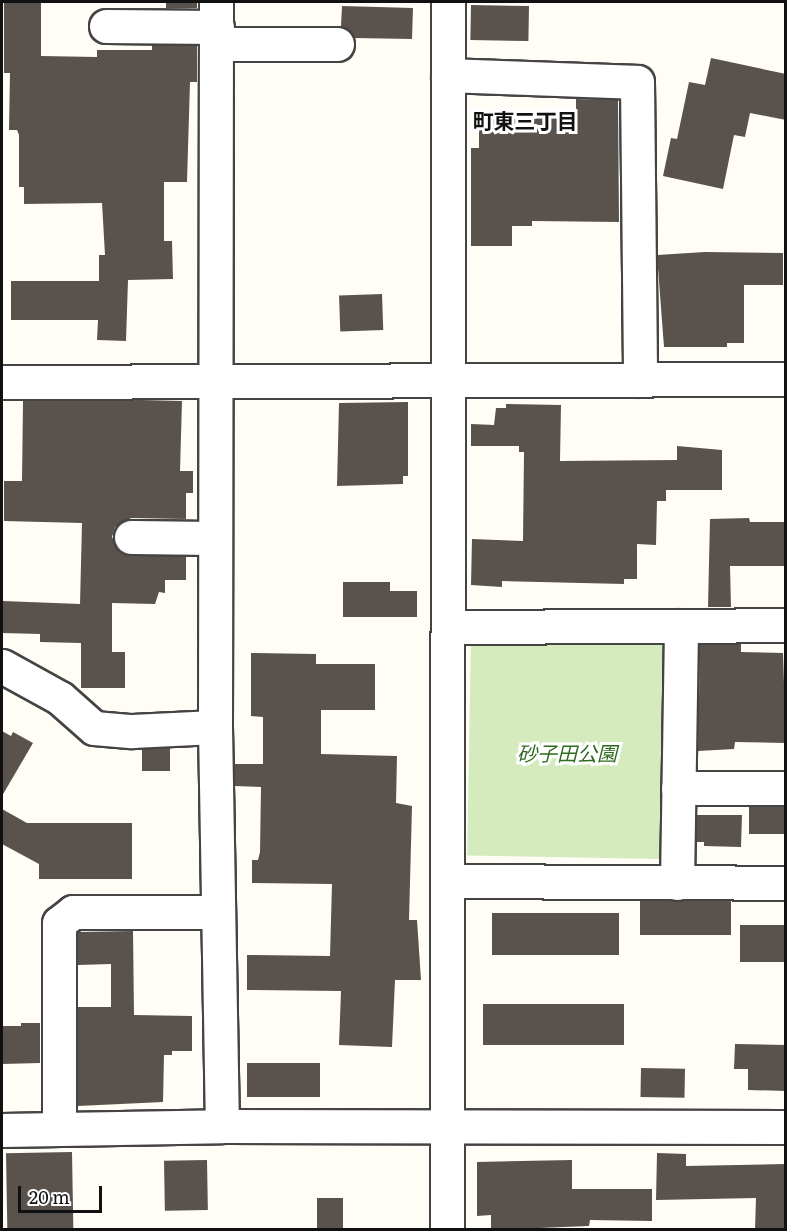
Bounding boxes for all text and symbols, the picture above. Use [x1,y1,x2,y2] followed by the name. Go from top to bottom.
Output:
[473,107,577,133] district label: 町東三丁目
[517,740,617,764] park label: 砂子田公園
[21,1174,105,1212] scale bar
[29,1183,70,1210] text: 20 m

